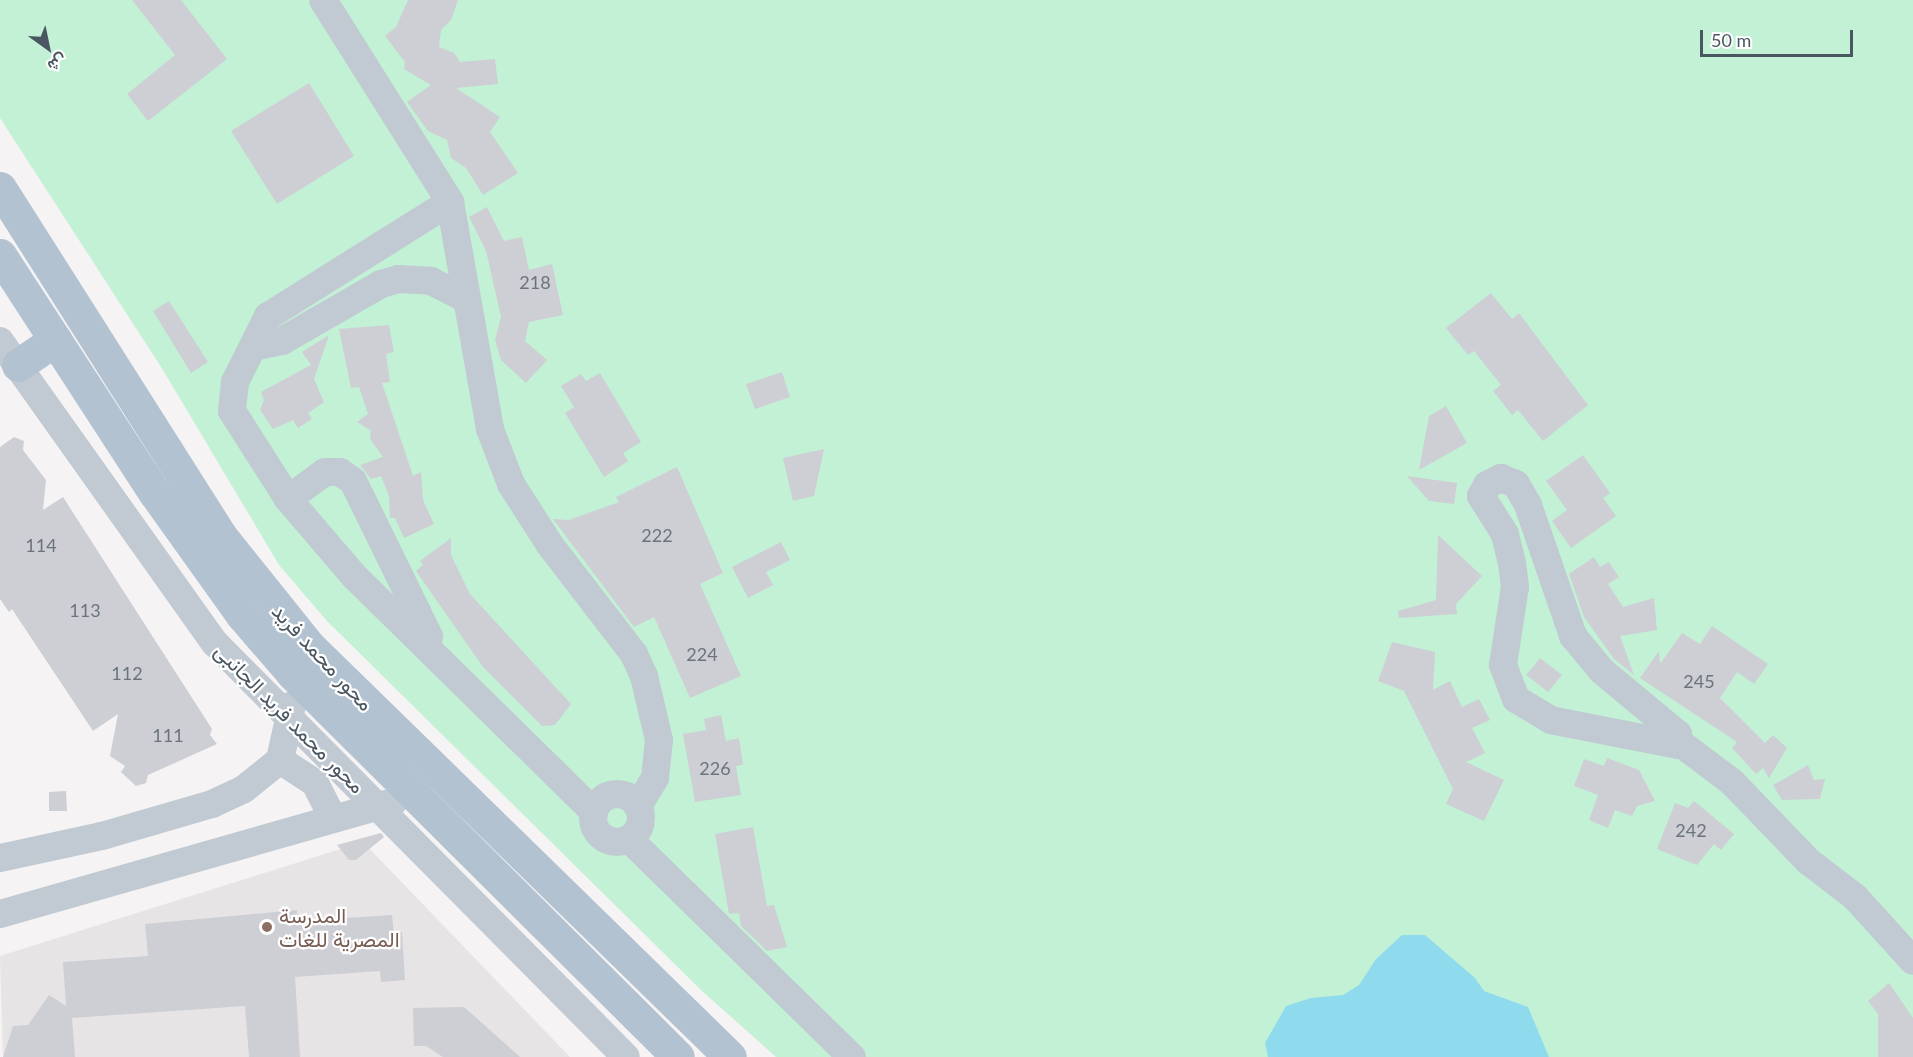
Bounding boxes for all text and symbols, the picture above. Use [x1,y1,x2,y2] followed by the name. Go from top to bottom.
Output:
[18,18,78,78] north arrow
[1703,18,1856,56] scale bar
[1711,29,1751,51] text: 50 m
[45,50,71,77] text: ش
[519,271,551,293] house number: 218
[641,524,673,546] house number: 222
[25,534,57,556] house number: 114
[267,598,379,716] street label: محور محمد فريد
[69,599,101,621] house number: 113
[210,638,370,798] street label: محور محمد فريد الجانبى
[686,643,718,665] house number: 224
[111,662,143,684] house number: 112
[1683,670,1715,692] house number: 245
[152,724,184,746] house number: 111
[699,757,731,779] house number: 226
[1675,819,1707,841] house number: 242
[279,902,400,952] place label: المدرسة المصرية للغات
[260,920,274,934] marker: المدرسة المصرية للغات

